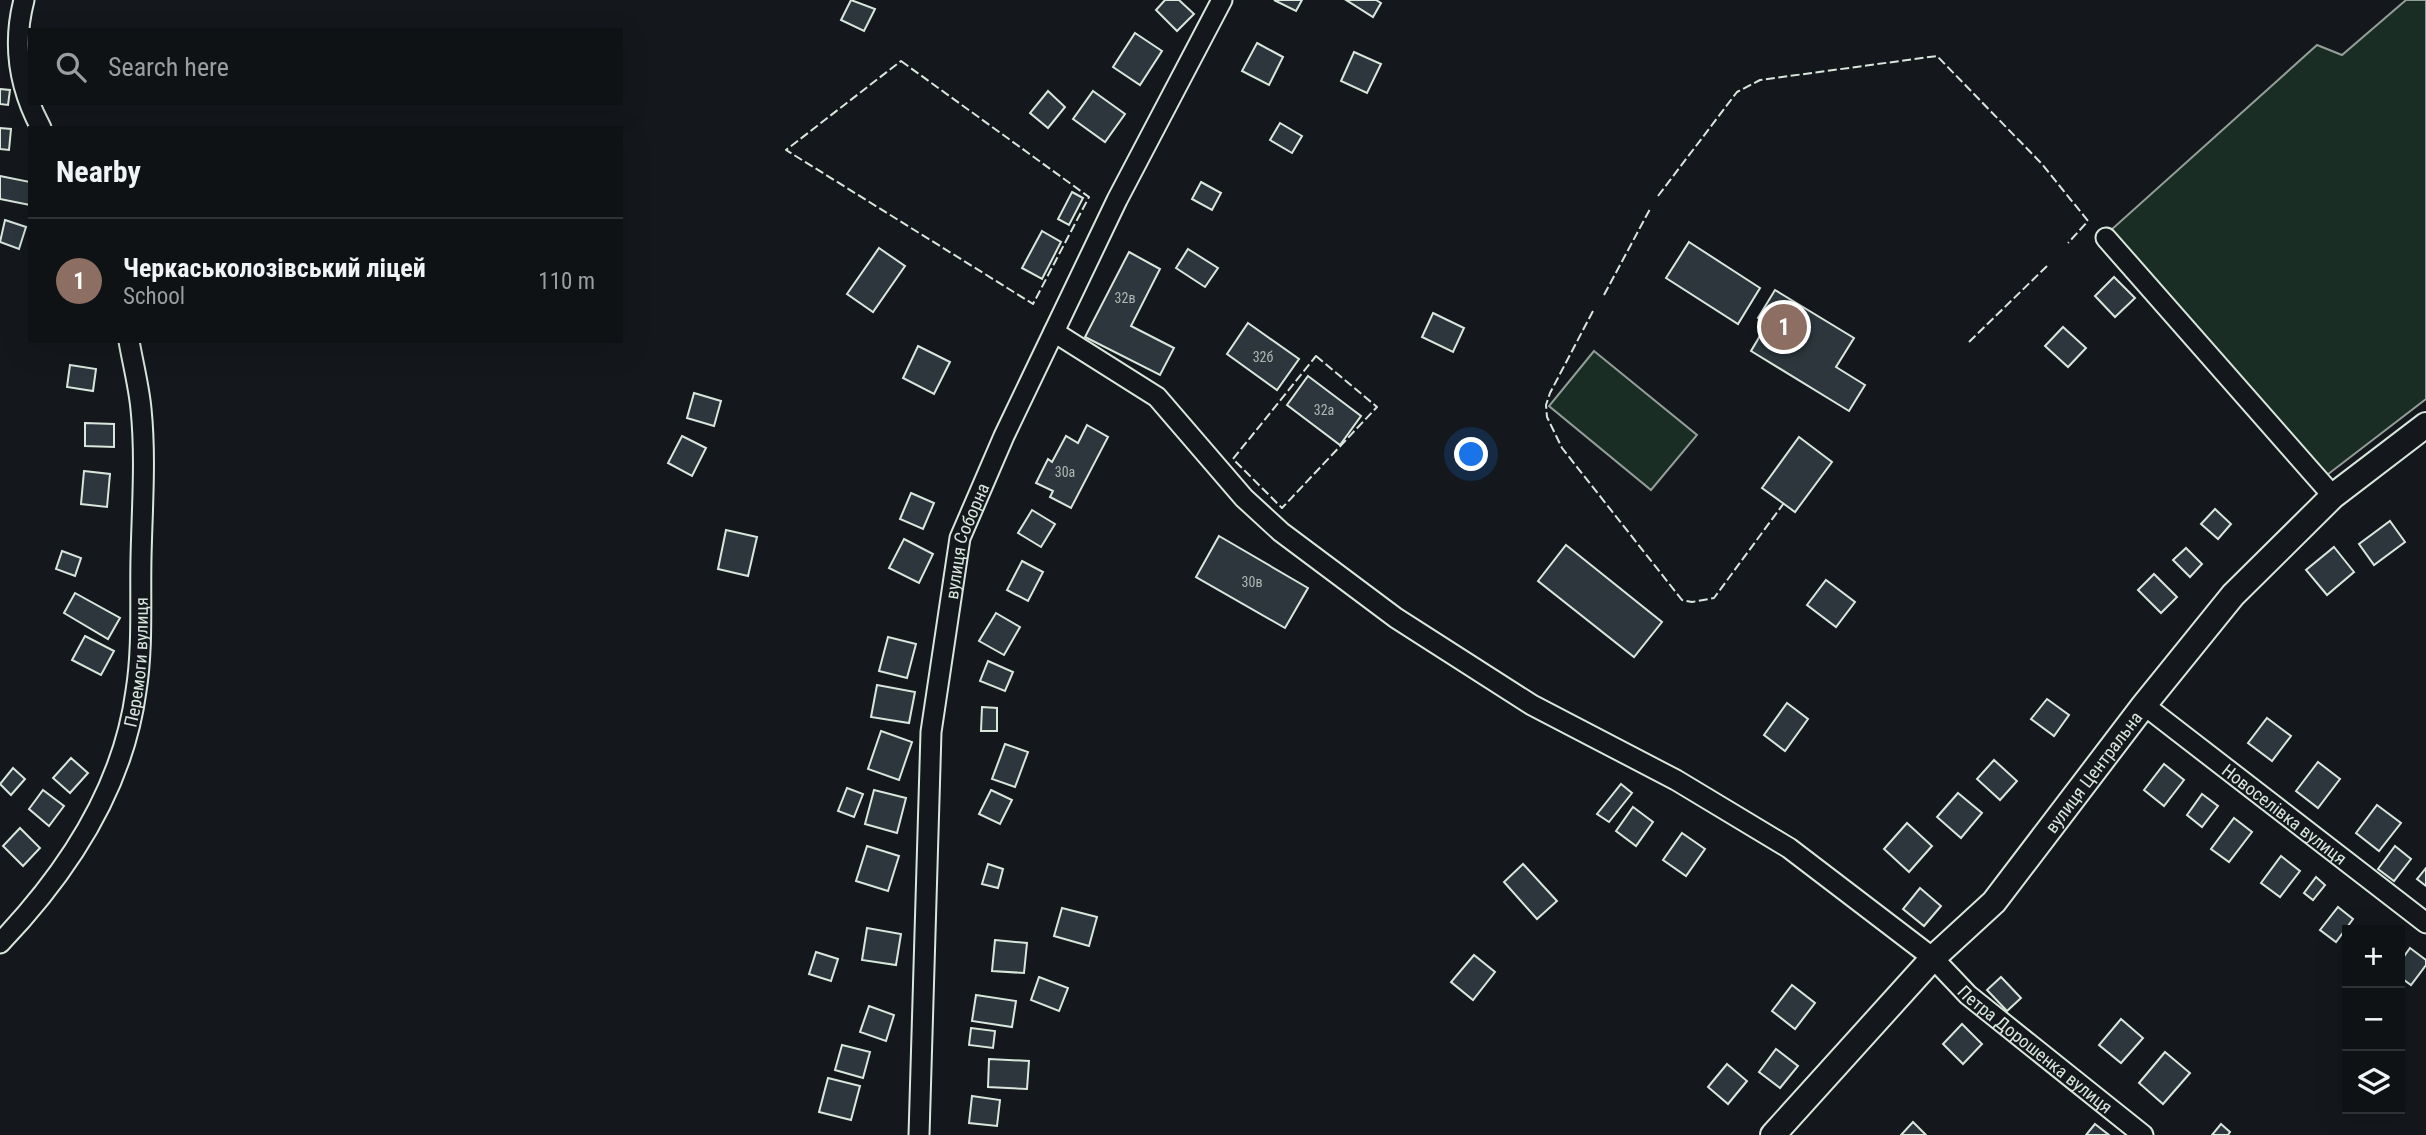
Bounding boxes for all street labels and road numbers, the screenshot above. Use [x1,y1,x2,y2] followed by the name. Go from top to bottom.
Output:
[941,480,993,600] street label: вулиця Соборна
[119,597,151,729] street label: Перемоги вулиця
[2040,707,2146,837] street label: вулиця Центральна
[2218,759,2351,869] street label: Новоселівка вулиця
[1954,981,2117,1117] street label: Петра Дорошенка вулиця

